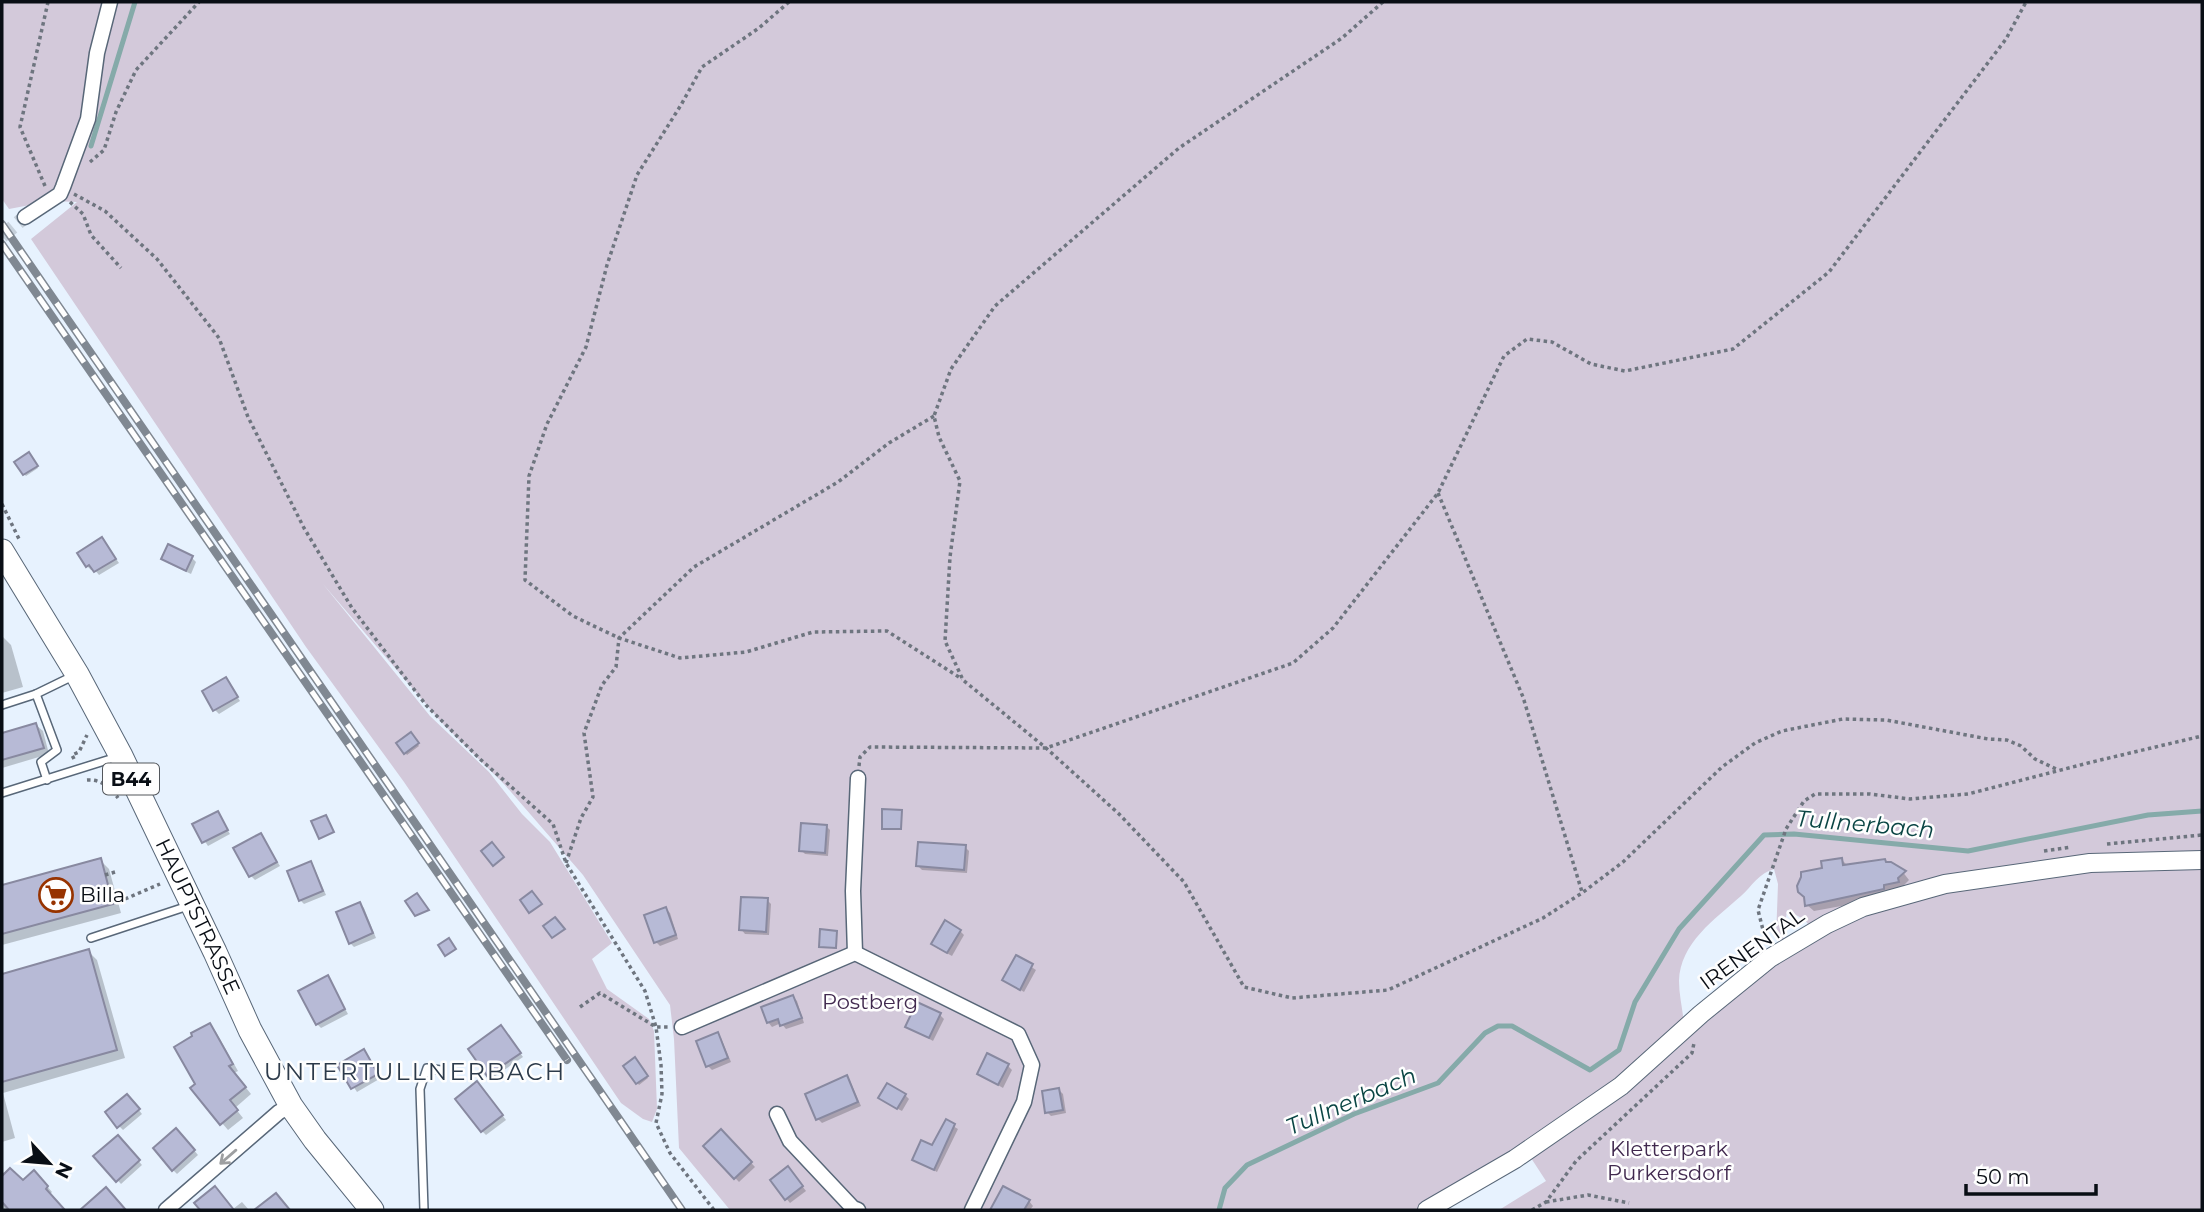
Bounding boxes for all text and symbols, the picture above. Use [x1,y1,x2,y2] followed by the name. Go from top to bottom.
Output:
[103,764,159,794] road number: B44
[1795,804,1935,844] water label: Tullnerbach
[150,834,245,998] street label: HAUPTSTRASSE
[37,876,75,914] supermarket icon: Billa
[80,882,125,907] place label: Billa
[1695,902,1809,995] street label: IRENENTAL
[822,989,918,1014] park label: Postberg
[264,1057,566,1086] district label: UNTERTULLNERBACH
[1282,1061,1420,1141] water label: Tullnerbach
[14,1128,84,1198] north arrow
[1607,1136,1732,1185] park label: Kletterpark Purkersdorf
[219,1149,237,1165] one-way arrow
[1966,1152,2096,1196] scale bar
[50,1158,78,1182] text: N
[1976,1164,2030,1189] text: 50 m

